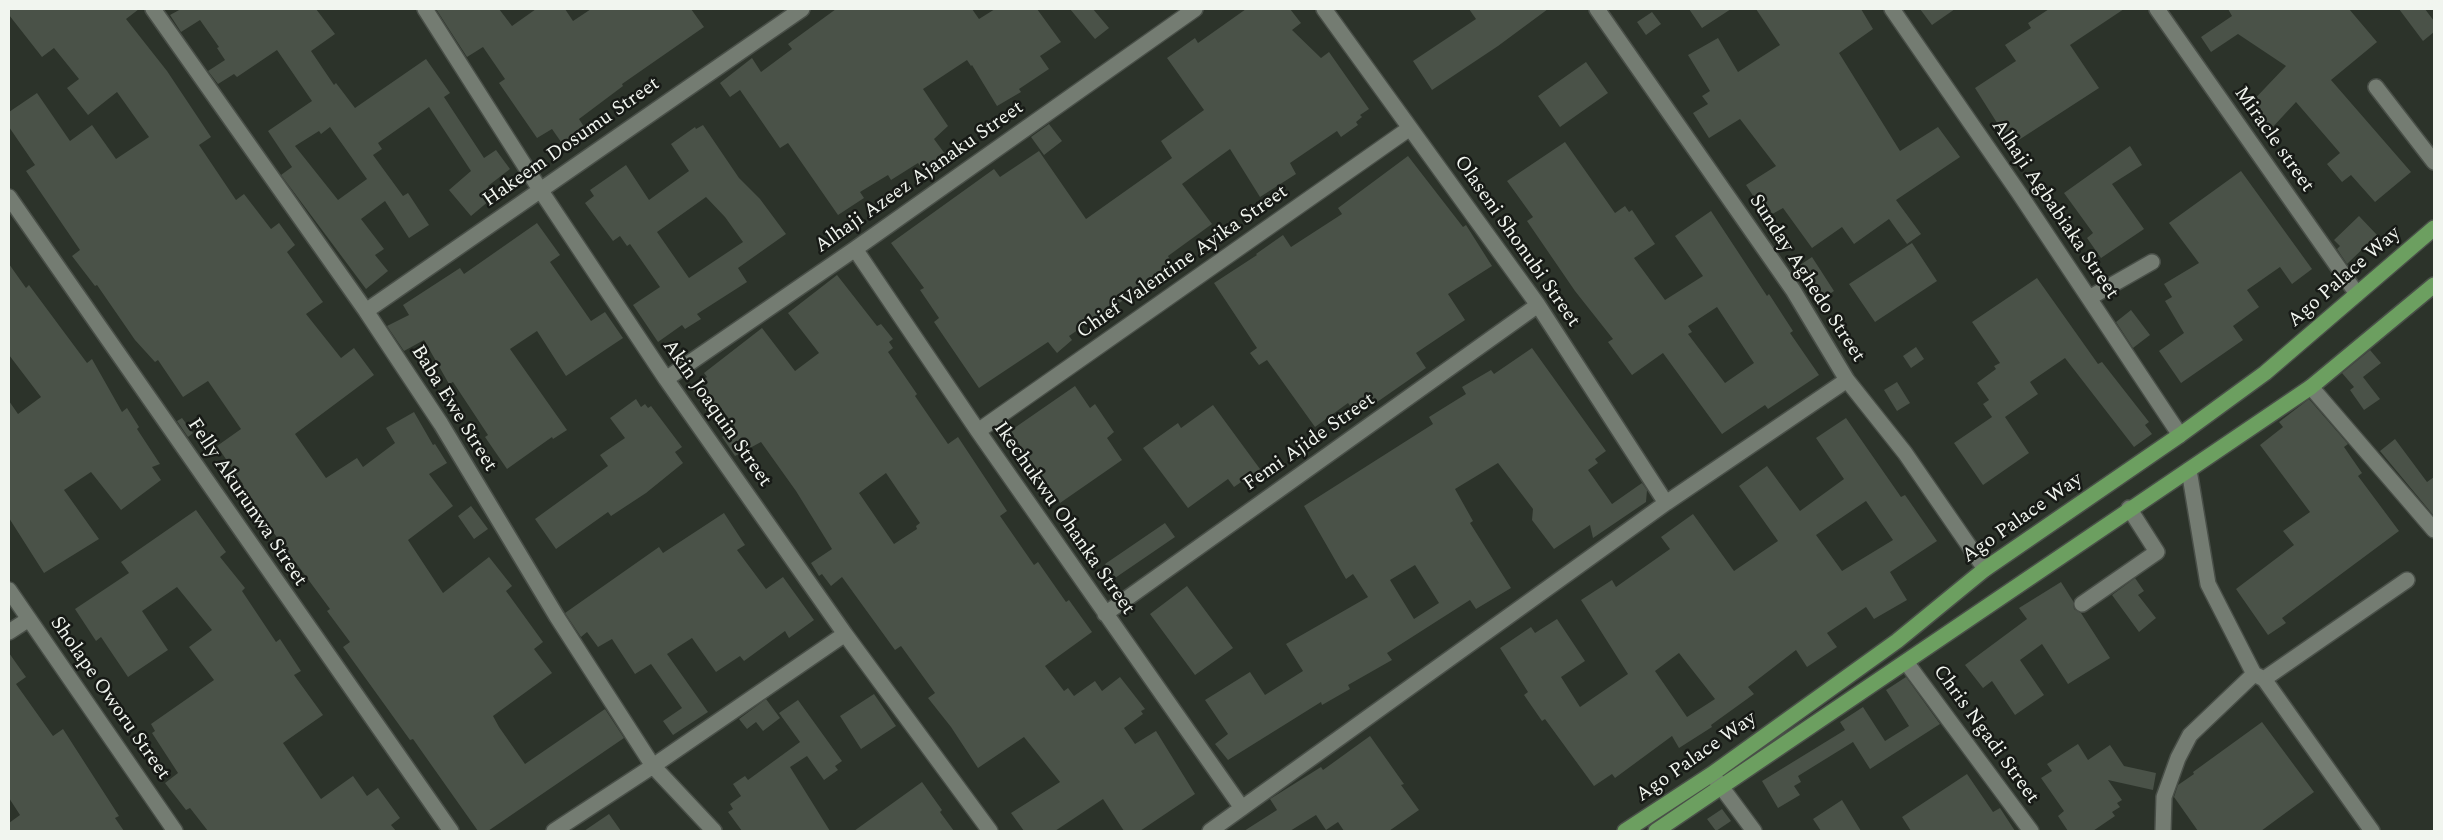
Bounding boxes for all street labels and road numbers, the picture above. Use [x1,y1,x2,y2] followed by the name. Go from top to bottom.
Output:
[479,73,665,213] street label: Hakeem Dosumu Street
[2228,82,2318,198] street label: Miracle street
[811,97,1029,259] street label: Alhaji Azeez Ajanaku Street
[1985,116,2123,304] street label: Alhaji Agbabiaka Street
[1448,152,1584,332] street label: Olaseni Shonubi Street
[1073,181,1293,345] street label: Chief Valentine Ayika Street
[1743,191,1869,367] street label: Sunday Aghedo Street
[2284,223,2406,333] street label: Ago Palace Way
[656,336,776,492] street label: Akin Joaquin Street
[405,342,501,476] street label: Baba Ewe Street
[1240,389,1380,497] street label: Femi Ajide Street
[181,414,311,592] street label: Felly Akurunwa Street
[987,418,1139,620] street label: Ikechukwu Ohanka Street
[1958,469,2088,569] street label: Ago Palace Way
[44,613,174,785] street label: Sholape Oworu Street
[1927,661,2043,809] street label: Chris Ngadi Street
[1632,708,1762,808] street label: Ago Palace Way

